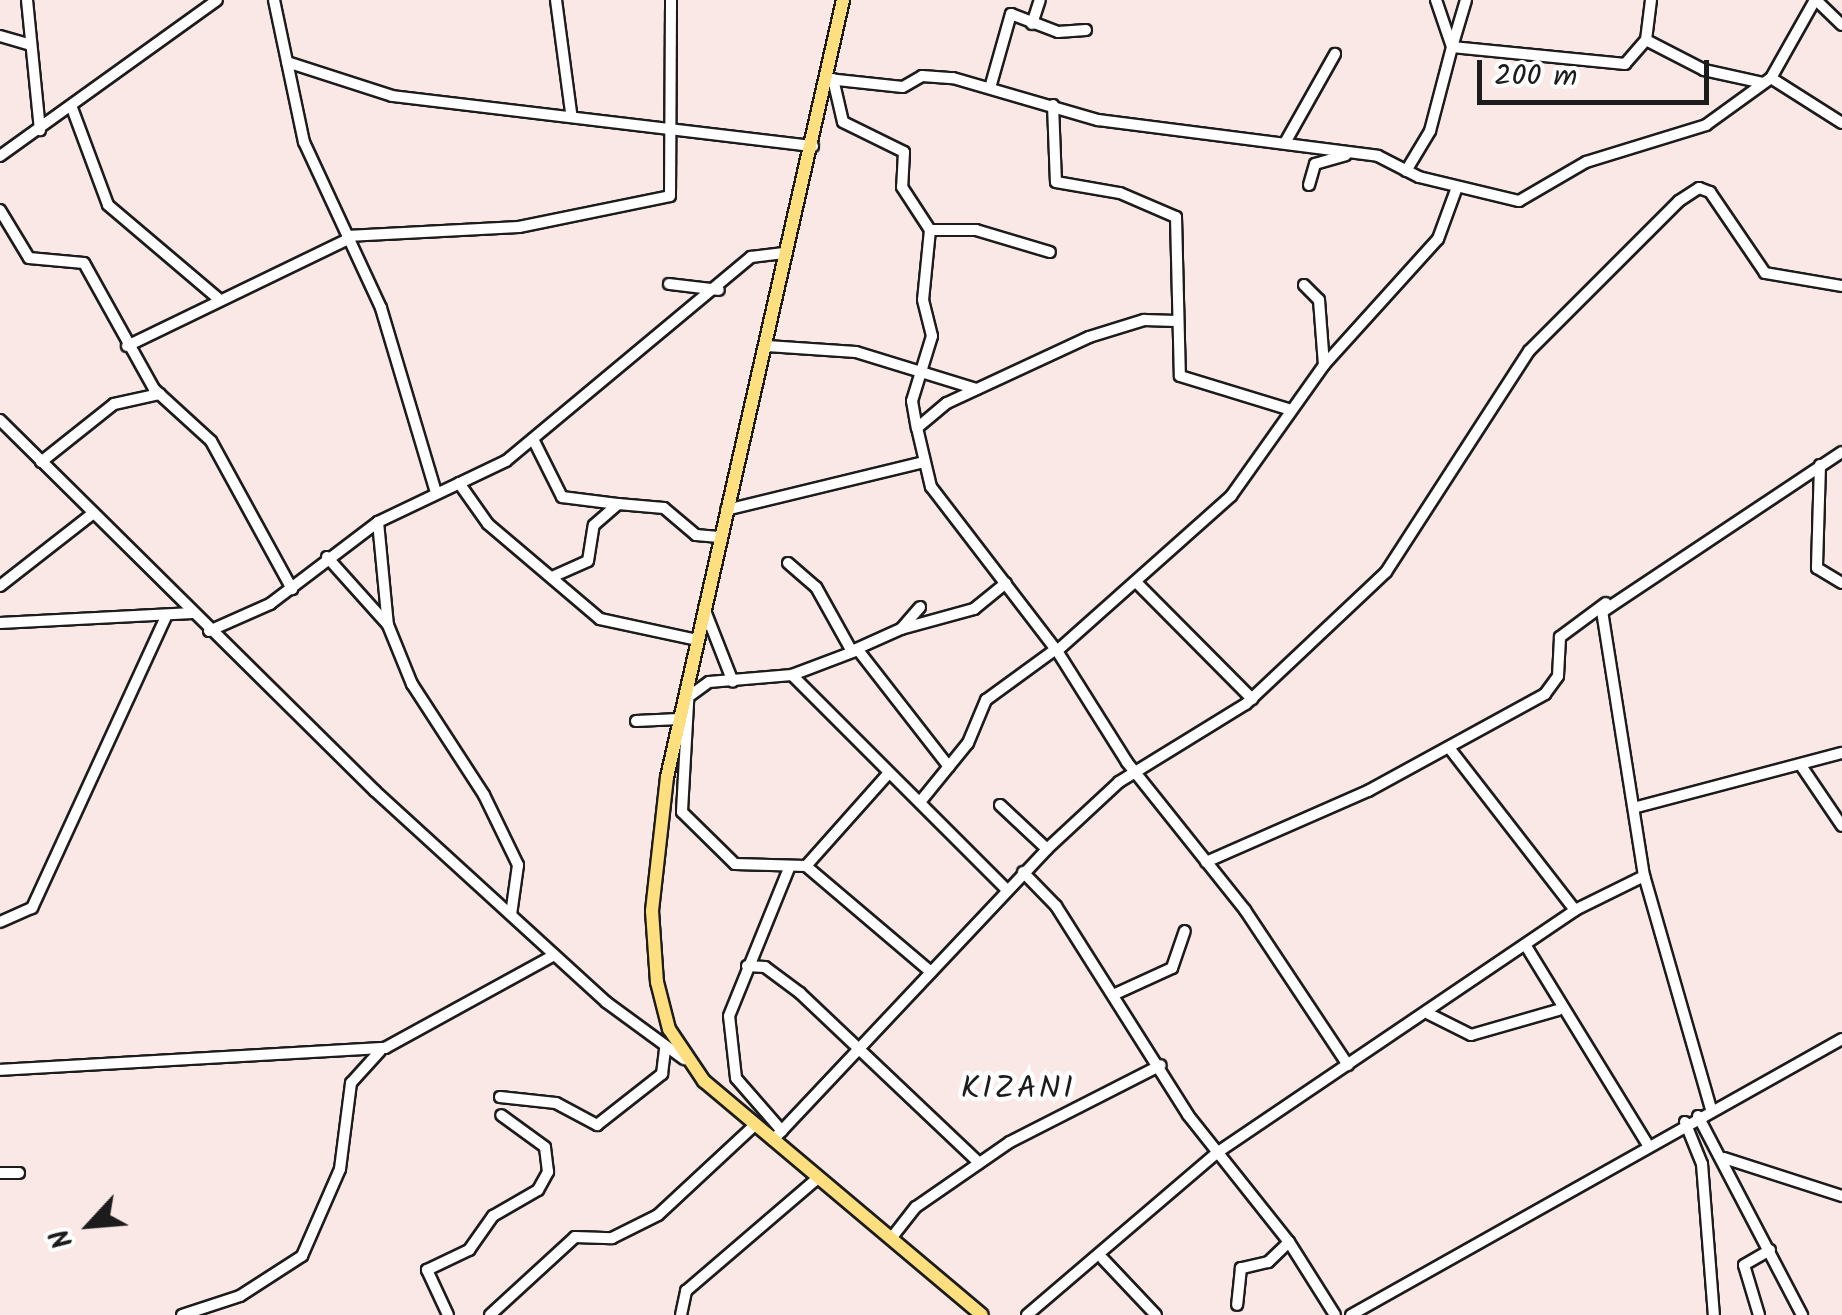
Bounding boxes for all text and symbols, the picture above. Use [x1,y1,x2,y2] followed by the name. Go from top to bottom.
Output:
[1482,40,1714,102] scale bar
[1494,53,1577,101] text: 200 m
[961,1071,1075,1109] district label: KIZANI
[40,1175,140,1275] north arrow
[38,1221,87,1256] text: N

